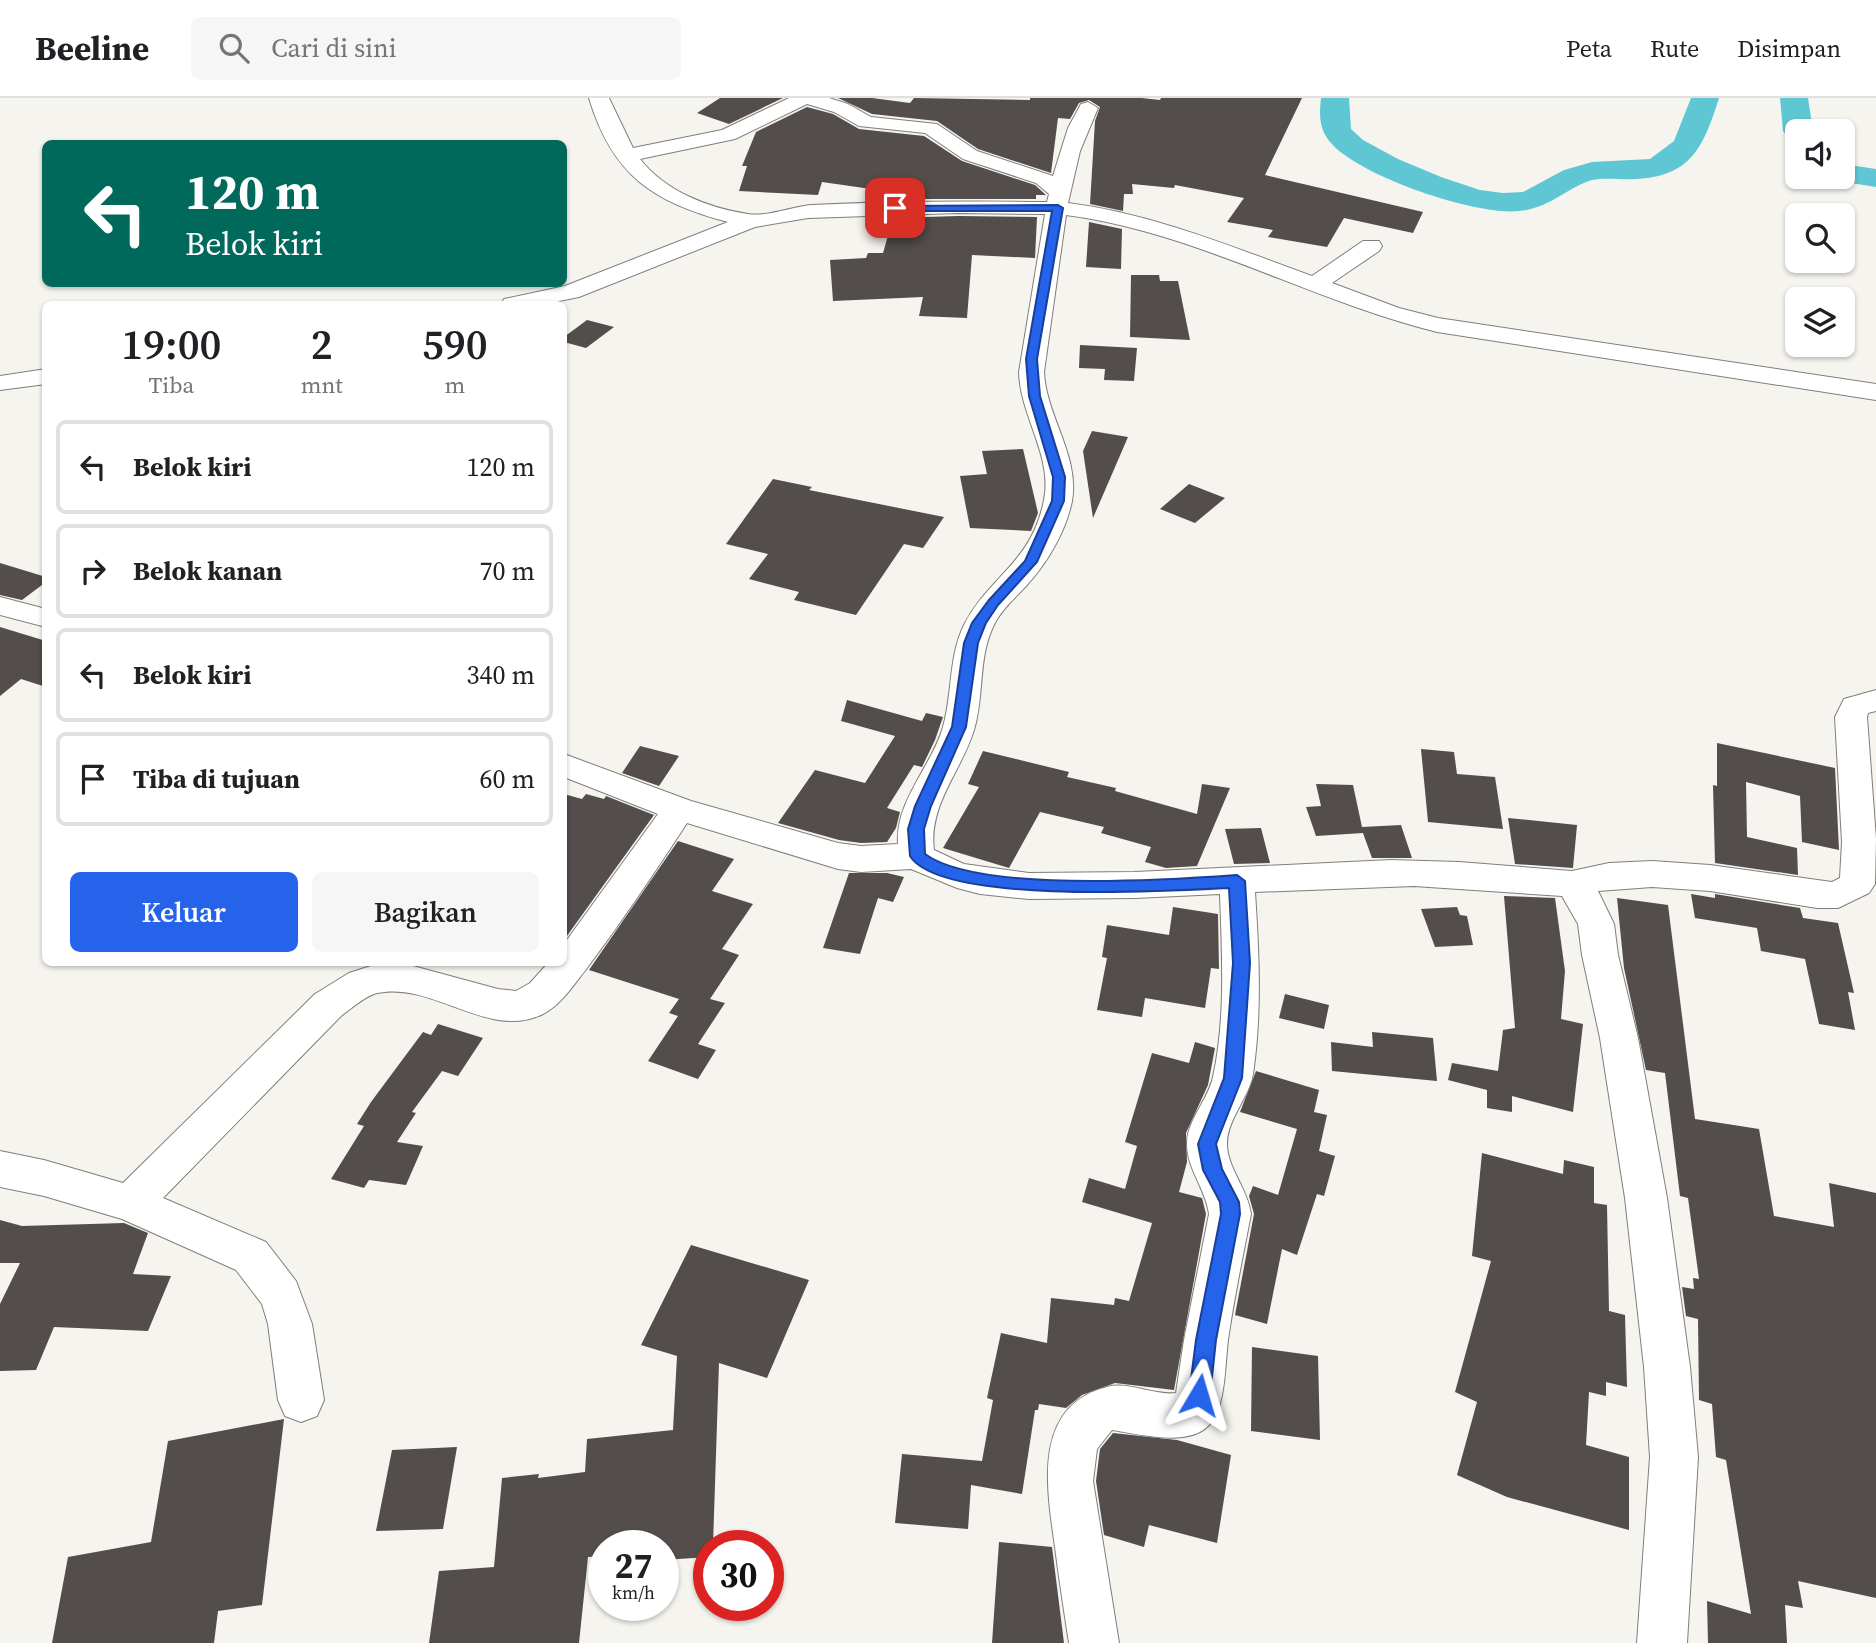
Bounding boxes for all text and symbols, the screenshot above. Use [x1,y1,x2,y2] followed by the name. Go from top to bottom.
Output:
[191,17,681,80] search box
[35,26,149,71] text: Beeline
[215,29,253,67] icon: search
[271,30,397,66] text: Cari di sini
[1566,32,1612,65] text: Peta
[1650,32,1699,65] text: Rute
[1737,32,1841,65] text: Disimpan
[1785,119,1855,357] map controls
[1785,119,1855,189] button: sound
[185,158,320,225] text: 120 m
[70,168,161,259] icon: left
[865,178,925,238] pin
[876,189,914,227] icon: arrive
[1785,203,1855,273] button: search
[185,222,323,266] text: Belok kiri
[1785,287,1855,357] button: layers
[121,315,221,373] text: 19:00
[311,315,333,373] text: 2
[422,315,488,373] text: 590
[148,369,194,401] text: Tiba
[301,369,343,401] text: mnt
[444,369,465,401] text: m
[74,448,112,486] icon: left
[133,449,251,485] text: Belok kiri
[467,449,535,485] text: 120 m
[74,552,112,590] icon: right
[133,553,282,589] text: Belok kanan
[480,553,535,589] text: 70 m
[74,656,112,694] icon: left
[133,657,251,693] text: Belok kiri
[467,657,535,693] text: 340 m
[74,760,112,798] icon: arrive
[133,761,300,797] text: Tiba di tujuan
[480,761,535,797] text: 60 m
[70,872,298,952] button: Keluar
[312,872,539,952] button: Bagikan
[1162,1358,1236,1432] position arrow
[693,1530,784,1621] speed limit sign: 30
[615,1542,652,1590] text: 27
[612,1580,655,1605] text: km/h

